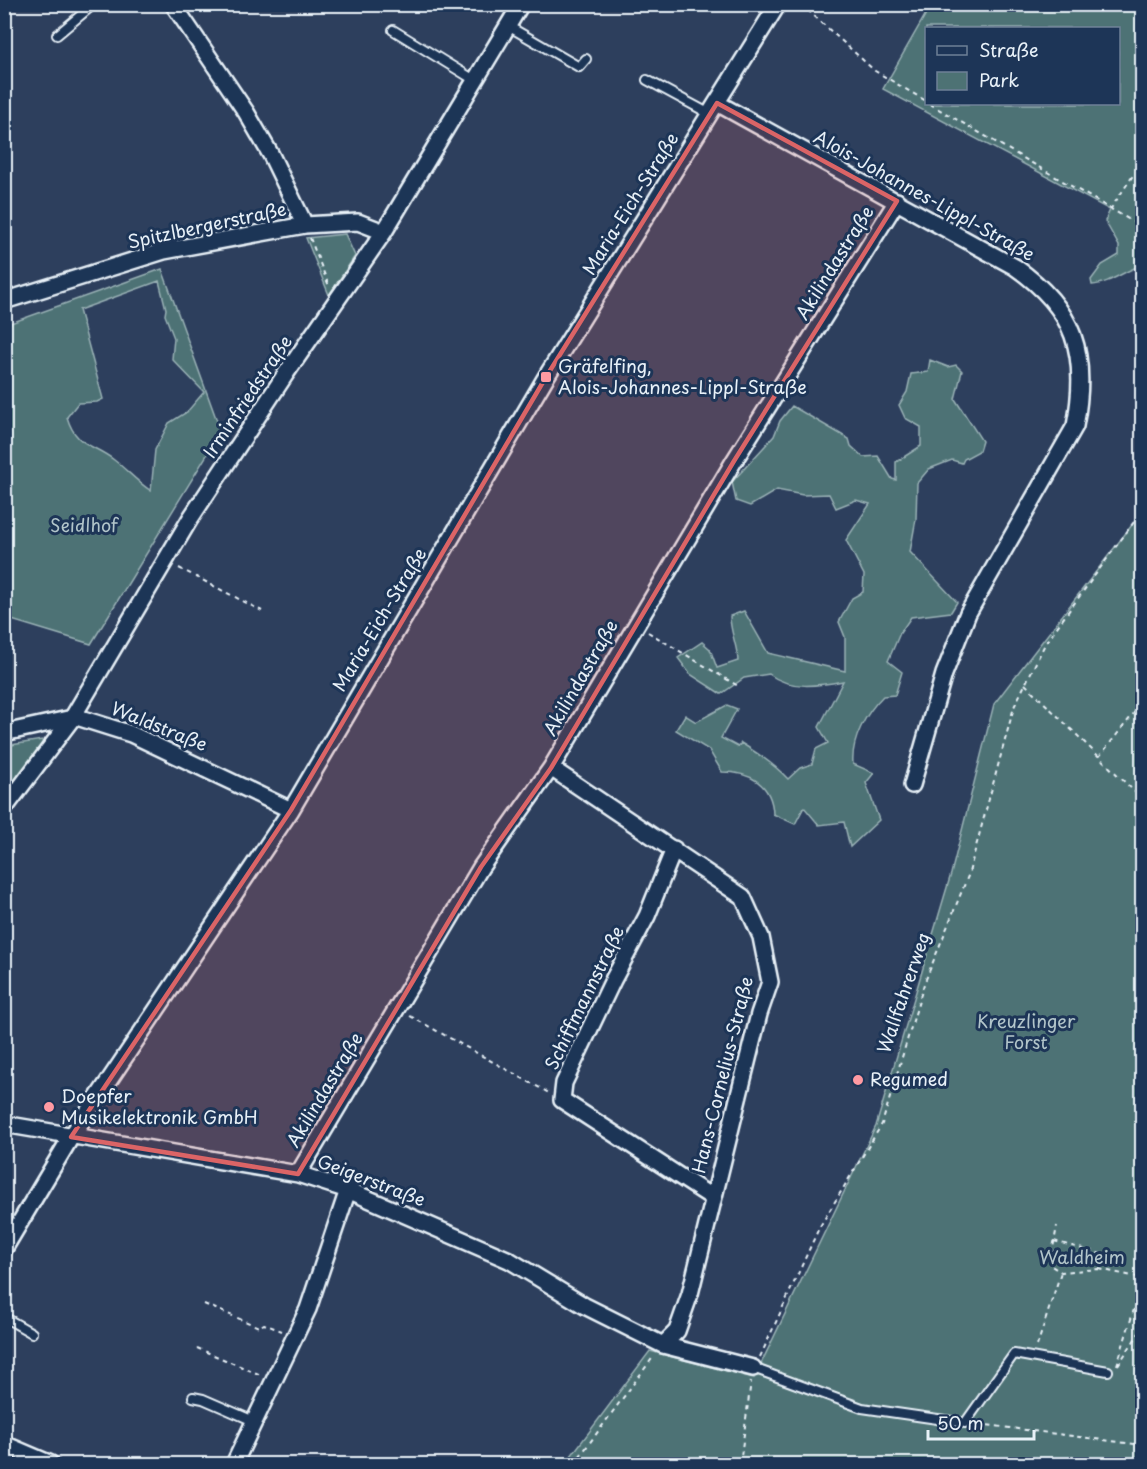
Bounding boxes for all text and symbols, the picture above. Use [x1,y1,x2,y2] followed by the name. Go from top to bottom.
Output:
[925,27,1120,105] legend
[979,36,1039,63] text: Straße
[979,66,1019,93] text: Park
[809,123,1040,267] street label: Alois-Johannes-Lippl-Straße
[575,127,684,280] street label: Maria-Eich-Straße
[125,195,289,255] street label: Spitzlbergerstraße
[788,200,880,324] street label: Akilindastraße
[196,329,298,463] street label: Irminfriedstraße
[558,352,807,400] place label: Gräfelfing, Alois-Johannes-Lippl-Straße
[539,370,553,384] marker: Gräfelfing, Alois-Johannes-Lippl-Straße
[50,511,120,538] park label: Seidlhof
[325,542,432,696] street label: Maria-Eich-Straße
[536,614,624,740] street label: Akilindastraße
[107,694,212,757] street label: Waldstraße
[537,921,630,1074] street label: Schiffmannstraße
[869,928,936,1057] street label: Wallfahrerweg
[684,973,759,1176] street label: Hans-Cornelius-Straße
[977,1007,1076,1055] park label: Kreuzlinger Forst
[279,1027,369,1152] street label: Akilindastraße
[870,1065,948,1092] place label: Regumed
[851,1073,865,1087] marker: Regumed
[61,1082,258,1130] place label: Doepfer Musikelektronik GmbH
[42,1100,56,1114] marker: Doepfer Musikelektronik GmbH
[313,1147,430,1213] street label: Geigerstraße
[1039,1243,1125,1270] park label: Waldheim
[928,1403,1034,1441] scale bar
[937,1409,984,1436] text: 50 m

